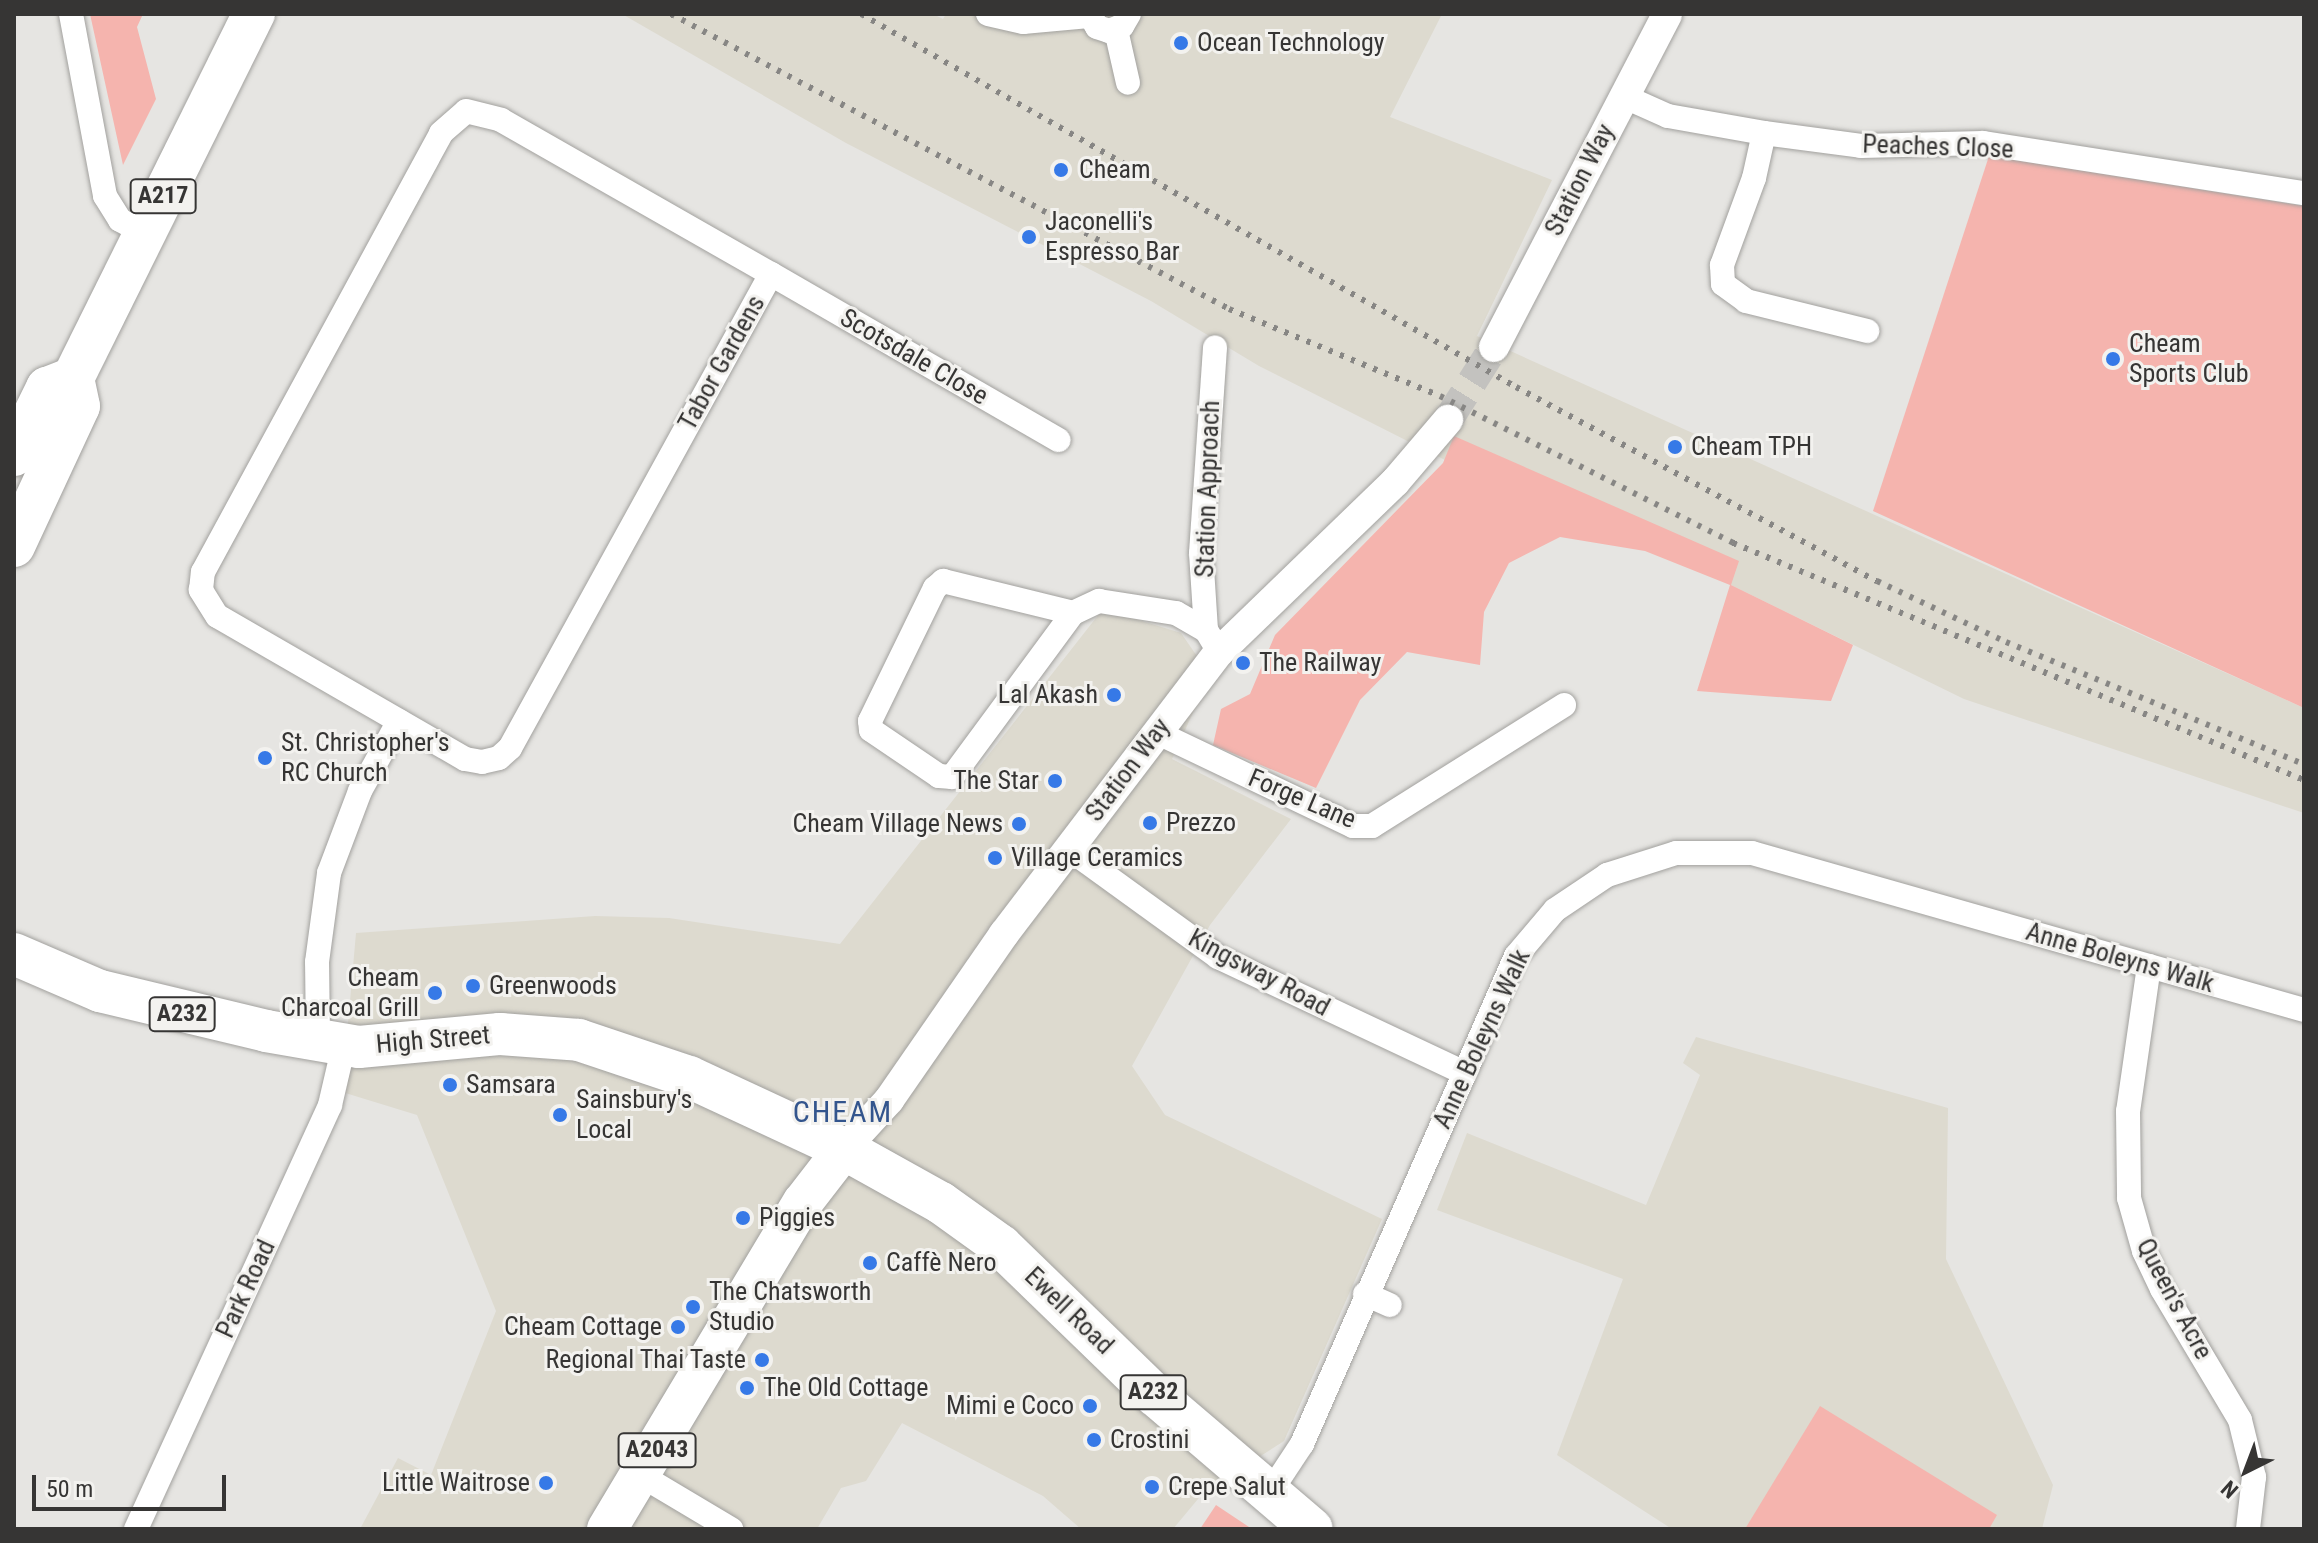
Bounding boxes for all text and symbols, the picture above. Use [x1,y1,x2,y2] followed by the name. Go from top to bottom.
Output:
[1197,27,1385,59] place label: Ocean Technology
[1172,34,1190,52] marker: Ocean Technology
[1539,119,1621,241] street label: Station Way
[1862,129,2014,165] street label: Peaches Close
[1079,154,1151,186] place label: Cheam
[1050,159,1072,181] marker: Cheam
[129,176,197,216] road number: A217
[1045,206,1180,268] place label: Jaconelli's Espresso Bar
[1020,228,1038,246] marker: Jaconelli's Espresso Bar
[672,290,772,436] street label: Tabor Gardens
[835,302,993,412] street label: Scotsdale Close
[2129,328,2249,390] place label: Cheam Sports Club
[2104,350,2122,368] marker: Cheam Sports Club
[1189,400,1227,578] street label: Station Approach
[1691,431,1813,463] place label: Cheam TPH
[1666,438,1684,456] marker: Cheam TPH
[1259,647,1381,679] place label: The Railway
[1234,654,1252,672] marker: The Railway
[998,679,1098,711] place label: Lal Akash
[1105,686,1123,704] marker: Lal Akash
[1079,712,1177,828] street label: Station Way
[281,727,450,788] place label: St. Christopher's RC Church
[256,749,274,767] marker: St. Christopher's RC Church
[1244,762,1360,836] street label: Forge Lane
[953,765,1039,797] place label: The Star
[1046,772,1064,790] marker: The Star
[1166,807,1236,839] place label: Prezzo
[793,808,1003,840] place label: Cheam Village News
[1141,814,1159,832] marker: Prezzo
[1010,815,1028,833] marker: Cheam Village News
[1011,842,1183,874] place label: Village Ceramics
[986,849,1004,867] marker: Village Ceramics
[2022,916,2218,1000] street label: Anne Boleyns Walk
[1183,923,1335,1023] street label: Kingsway Road
[1427,944,1537,1134] street label: Anne Boleyns Walk
[281,962,419,1024] place label: Cheam Charcoal Grill
[489,970,617,1002] place label: Greenwoods
[464,977,482,995] marker: Greenwoods
[426,984,444,1002] marker: Cheam Charcoal Grill
[148,994,216,1034] road number: A232
[375,1019,491,1061] street label: High Street
[466,1069,556,1101] place label: Samsara
[441,1076,459,1094] marker: Samsara
[576,1084,692,1146] place label: Sainsbury's Local
[793,1094,893,1130] district label: CHEAM
[551,1106,569,1124] marker: Sainsbury's Local
[759,1202,835,1234] place label: Piggies
[734,1209,752,1227] marker: Piggies
[2129,1233,2219,1365] street label: Queen's Acre
[210,1235,282,1343] street label: Park Road
[886,1247,997,1279] place label: Caffè Nero
[861,1254,879,1272] marker: Caffè Nero
[1018,1261,1120,1361] street label: Ewell Road
[709,1276,871,1338] place label: The Chatsworth Studio
[684,1298,702,1316] marker: The Chatsworth Studio
[504,1311,662,1343] place label: Cheam Cottage
[669,1318,687,1336] marker: Cheam Cottage
[544,1344,746,1376] place label: Regional Thai Taste
[753,1351,771,1369] marker: Regional Thai Taste
[763,1372,928,1404] place label: The Old Cottage
[1119,1372,1187,1412] road number: A232
[738,1379,756,1397] marker: The Old Cottage
[946,1390,1074,1422] place label: Mimi e Coco
[1081,1397,1099,1415] marker: Mimi e Coco
[1110,1424,1190,1456] place label: Crostini
[617,1430,697,1470] road number: A2043
[1085,1431,1103,1449] marker: Crostini
[2206,1431,2286,1511] north arrow
[36,1459,230,1509] scale bar
[382,1467,530,1499] place label: Little Waitrose
[1168,1471,1286,1503] place label: Crepe Salut
[537,1474,555,1492] marker: Little Waitrose
[46,1475,93,1503] text: 50 m
[2216,1475,2243,1503] text: N
[1143,1478,1161,1496] marker: Crepe Salut

